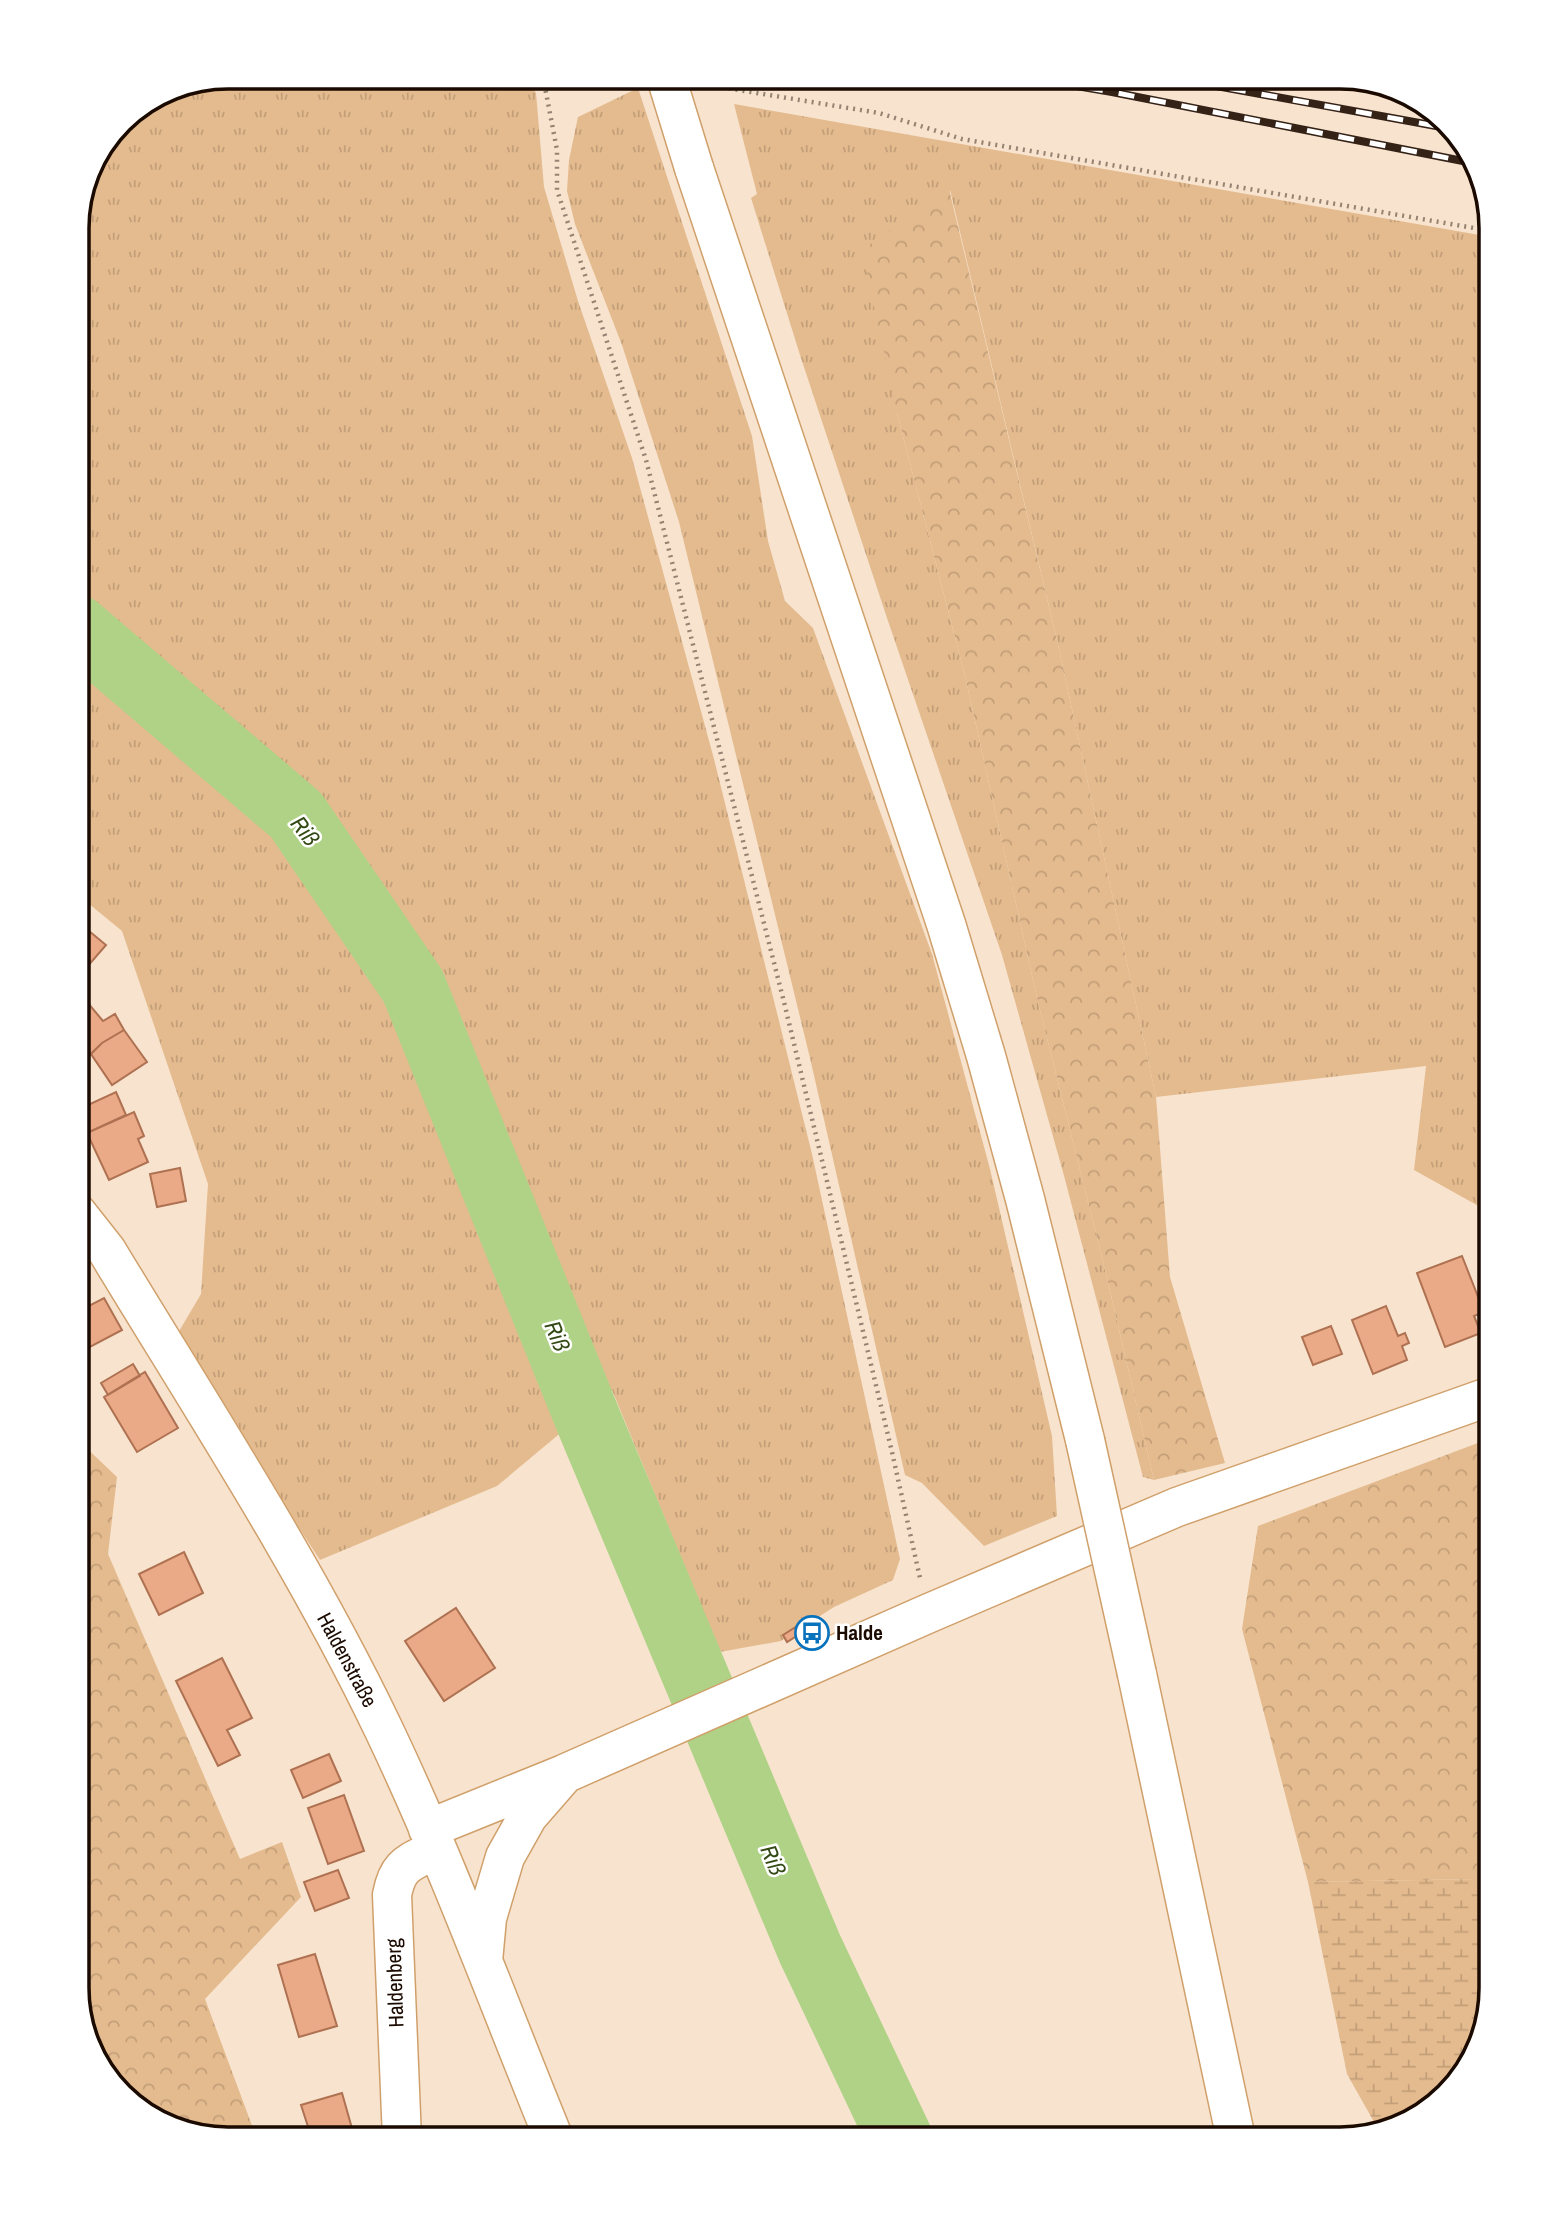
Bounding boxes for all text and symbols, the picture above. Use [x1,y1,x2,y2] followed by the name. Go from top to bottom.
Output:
[284,809,327,853] water label: Riß
[537,1316,578,1356] water label: Riß
[310,1607,385,1712] street label: Haldenstraße
[793,1614,831,1652] bus stop icon: Halde
[836,1618,883,1647] place label: Halde
[753,1840,794,1880] water label: Riß
[378,1938,411,2028] street label: Haldenberg

